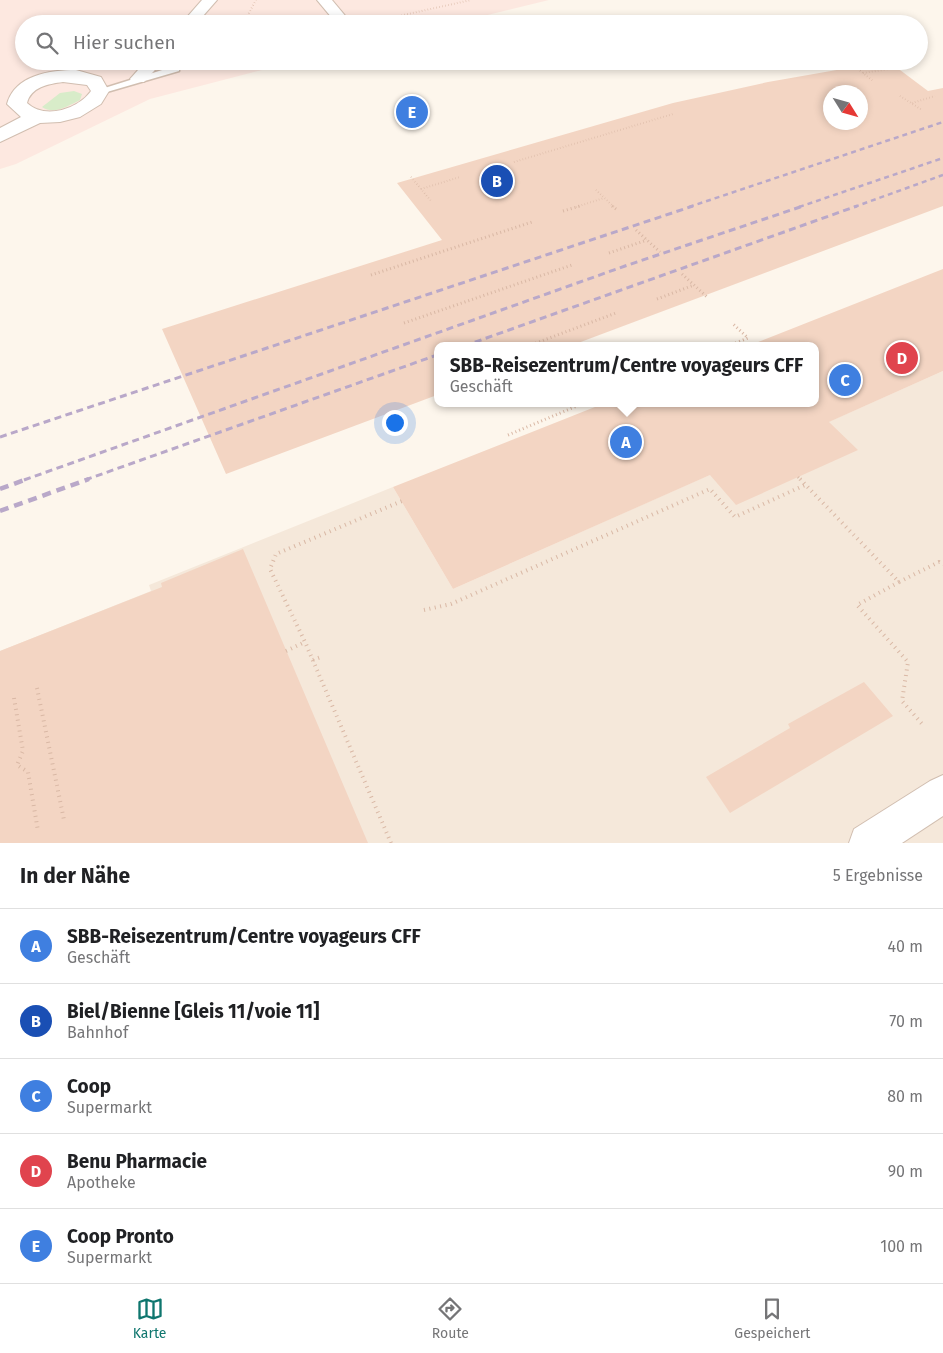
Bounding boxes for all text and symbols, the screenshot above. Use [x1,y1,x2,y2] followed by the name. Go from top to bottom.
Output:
[15,15,928,70] search box
[33,29,61,57] icon: search
[73,31,176,54] text: Hier suchen
[823,85,868,130] north arrow
[396,93,428,131] pin: E
[481,162,513,200] pin: B
[886,339,918,377] pin: D
[434,342,819,407] popup
[450,354,803,377] text: SBB-Reisezentrum/Centre voyageurs CFF
[829,361,861,399] pin: C
[450,377,513,396] text: Geschäft
[382,410,408,436] your location
[610,423,642,461] pin: A
[20,863,130,889] text: In der Nähe
[833,866,923,885] text: 5 Ergebnisse
[67,925,421,948] text: SBB-Reisezentrum/Centre voyageurs CFF
[31,937,41,956] text: A
[888,937,923,956] text: 40 m
[67,948,130,967] text: Geschäft
[67,1000,319,1023] text: Biel/Bienne [Gleis 11/voie 11]
[31,1012,41,1031] text: B
[889,1012,923,1031] text: 70 m
[67,1023,128,1042] text: Bahnhof
[67,1075,111,1098] text: Coop
[31,1087,41,1106] text: C
[887,1087,923,1106] text: 80 m
[67,1098,152,1117] text: Supermarkt
[67,1150,207,1173] text: Benu Pharmacie
[31,1162,41,1181] text: D
[888,1162,923,1181] text: 90 m
[67,1173,136,1192] text: Apotheke
[67,1225,174,1248] text: Coop Pronto
[32,1237,40,1256] text: E
[880,1237,923,1256] text: 100 m
[67,1248,152,1267] text: Supermarkt
[133,1295,166,1342] tab: Karte
[432,1295,469,1342] tab: Route
[734,1295,810,1342] tab: Gespeichert

